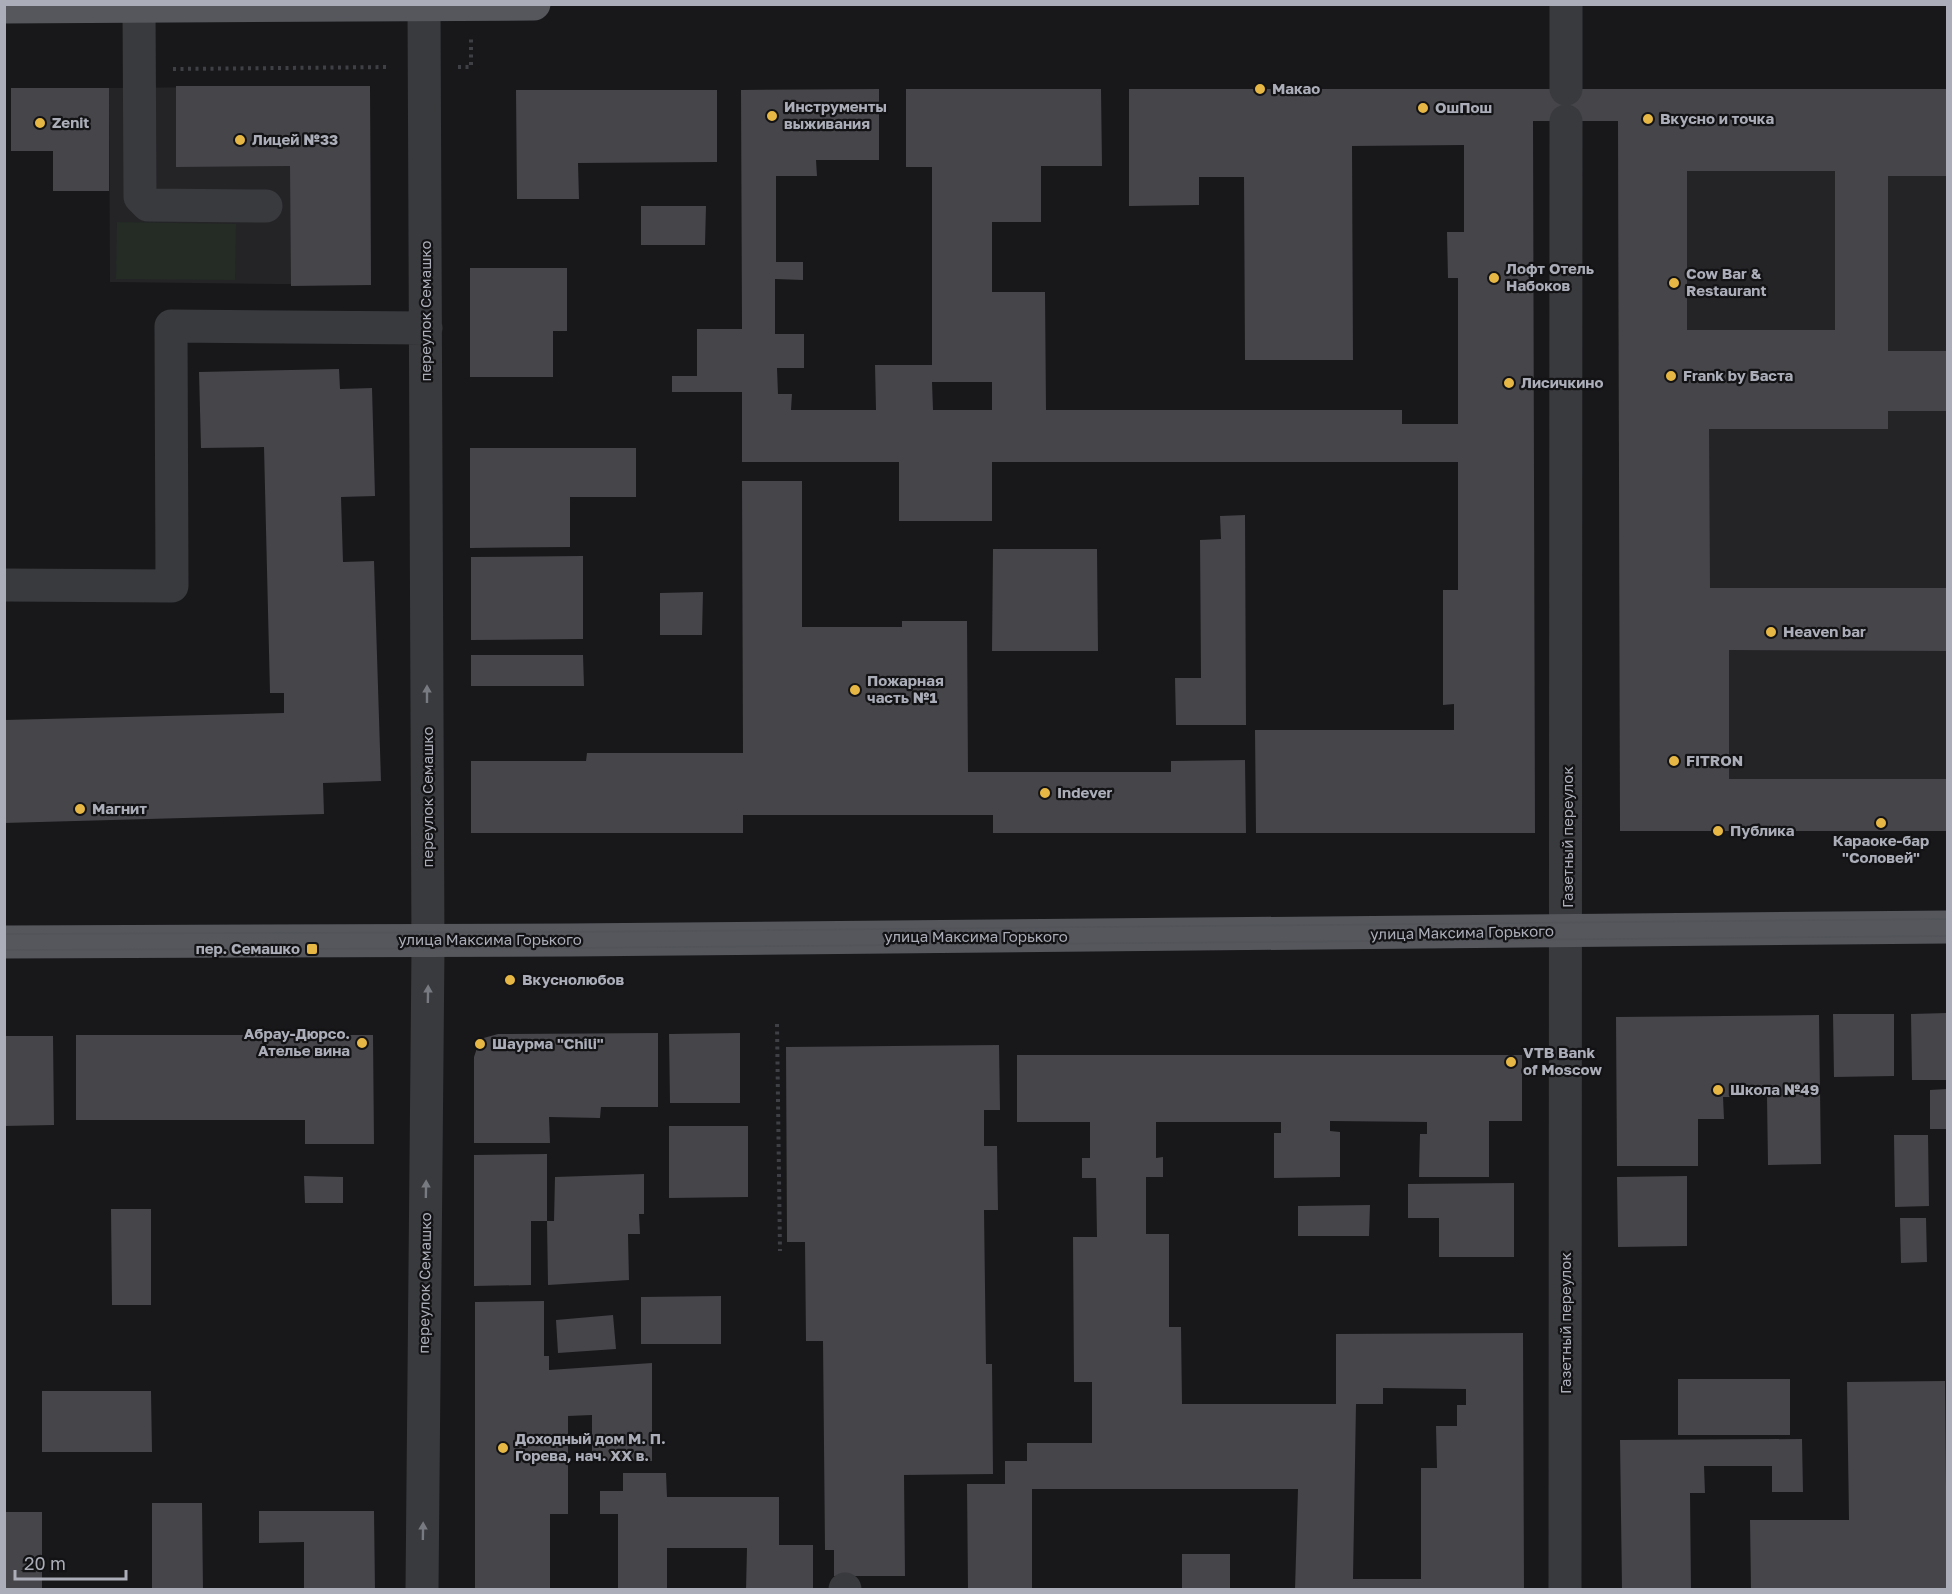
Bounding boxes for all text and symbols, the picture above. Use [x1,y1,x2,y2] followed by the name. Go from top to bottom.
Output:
[1272,79,1320,97] place label: Макао
[1253,82,1267,96] marker: Макао
[784,97,887,132] place label: Инструменты выживания
[1435,98,1492,116] place label: ОшПош
[1416,101,1430,115] marker: ОшПош
[765,109,779,123] marker: Инструменты выживания
[1660,109,1774,127] place label: Вкусно и точка
[1641,112,1655,126] marker: Вкусно и точка
[52,113,89,131] place label: Zenit
[33,116,47,130] marker: Zenit
[252,130,338,148] place label: Лицей №33
[233,133,247,147] marker: Лицей №33
[416,240,434,382] street label: переулок Семашко
[1506,259,1594,294] place label: Лофт Отель Набоков
[1686,264,1766,299] place label: Cow Bar & Restaurant
[1487,271,1501,285] marker: Лофт Отель Набоков
[1667,276,1681,290] marker: Cow Bar & Restaurant
[1683,366,1793,384] place label: Frank by Баста
[1664,369,1678,383] marker: Frank by Баста
[1521,373,1604,391] place label: Лисичкино
[1502,376,1516,390] marker: Лисичкино
[1783,622,1866,640] place label: Heaven bar
[1764,625,1778,639] marker: Heaven bar
[867,671,944,706] place label: Пожарная часть №1
[848,683,862,697] marker: Пожарная часть №1
[422,685,432,704] one-way arrow
[418,726,436,868] street label: переулок Семашко
[1686,751,1743,769] place label: FITRON
[1667,754,1681,768] marker: FITRON
[1558,766,1576,908] street label: Газетный переулок
[1057,783,1113,801] place label: Indever
[1038,786,1052,800] marker: Indever
[92,799,147,817] place label: Магнит
[73,802,87,816] marker: Магнит
[1874,816,1888,830] marker: Караоке-бар "Соловей"
[1730,821,1795,839] place label: Публика
[1711,824,1725,838] marker: Публика
[1833,831,1929,866] place label: Караоке-бар "Соловей"
[1370,921,1554,943] street label: улица Максима Горького
[884,927,1068,945] street label: улица Максима Горького
[398,930,582,948] street label: улица Максима Горького
[196,939,300,957] place label: пер. Семашко
[305,942,319,956] marker: пер. Семашко
[522,970,625,988] place label: Вкуснолюбов
[503,973,517,987] marker: Вкуснолюбов
[423,985,432,1004] one-way arrow
[244,1024,350,1059] place label: Абрау-Дюрсо. Ателье вина
[492,1034,604,1052] place label: Шаурма "Chili"
[355,1036,369,1050] marker: Абрау-Дюрсо. Ателье вина
[473,1037,487,1051] marker: Шаурма "Chili"
[1523,1043,1602,1078] place label: VTB Bank of Moscow
[1504,1055,1518,1069] marker: VTB Bank of Moscow
[1730,1080,1819,1098] place label: Школа №49
[1711,1083,1725,1097] marker: Школа №49
[421,1180,431,1199] one-way arrow
[414,1212,434,1354] street label: переулок Семашко
[1556,1252,1574,1394] street label: Газетный переулок
[515,1429,666,1464] place label: Доходный дом М. П. Горева, нач. ХХ в.
[496,1441,510,1455] marker: Доходный дом М. П. Горева, нач. ХХ в.
[418,1522,428,1541] one-way arrow
[15,1543,126,1581] scale bar
[24,1552,66,1574] text: 20 m

